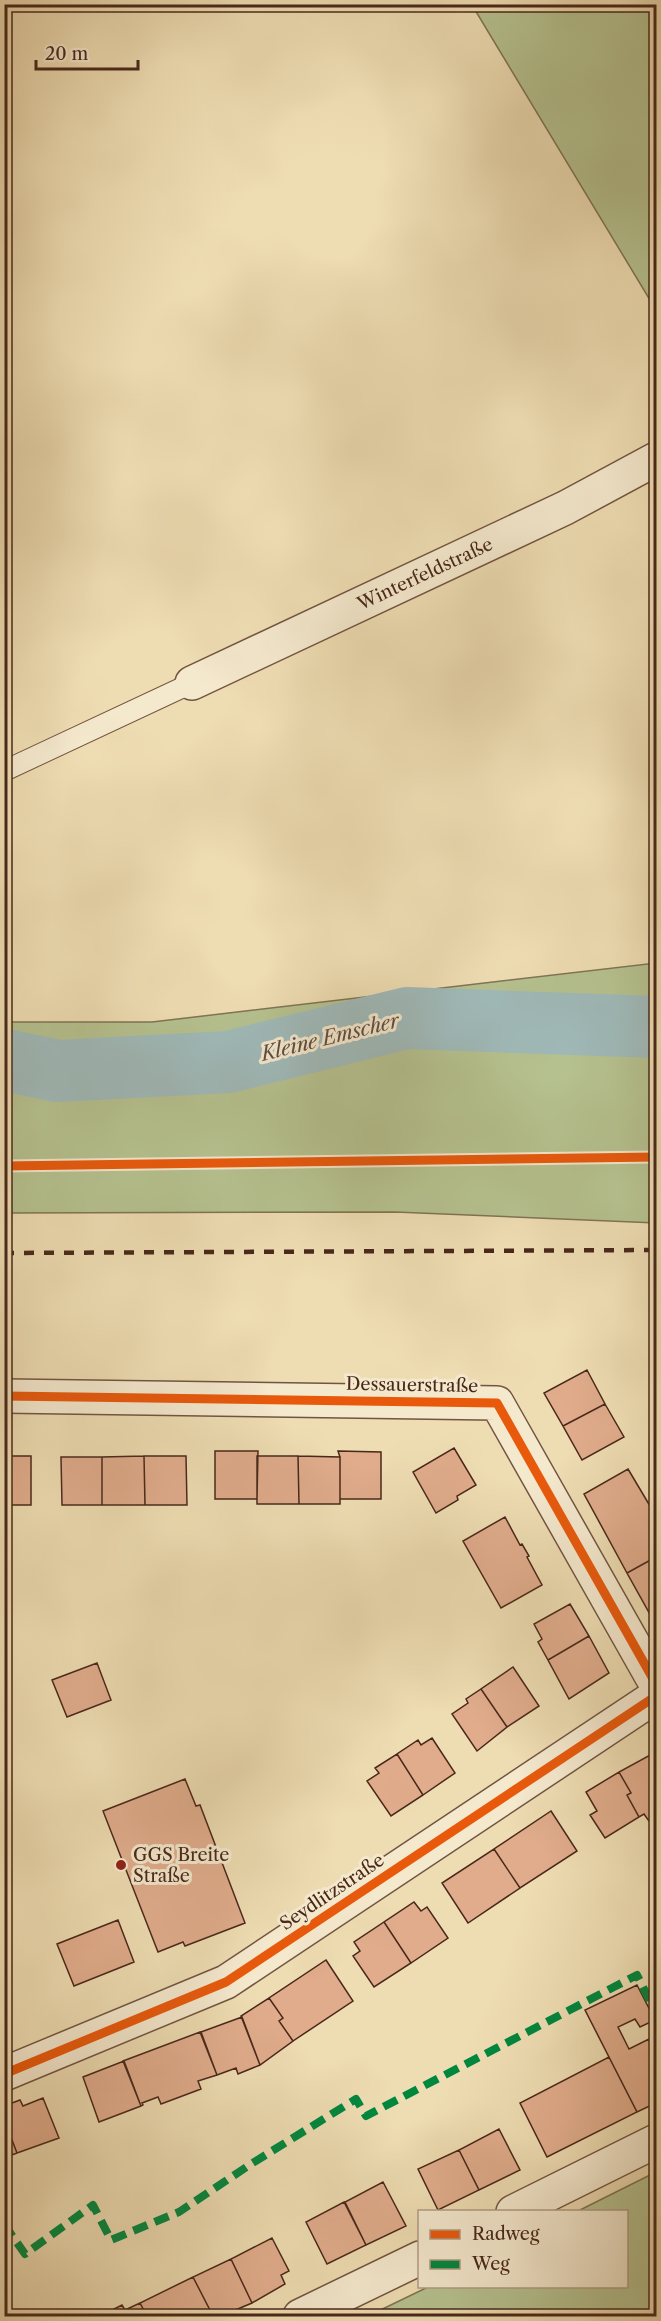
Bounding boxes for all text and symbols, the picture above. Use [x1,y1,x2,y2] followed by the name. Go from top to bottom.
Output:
[36,33,138,71] scale bar
[45,43,89,65] text: 20 m
[353,533,496,615] street label: Winterfeldstraße
[256,1008,403,1066] water label: Kleine Emscher
[346,1373,478,1397] street label: Dessauerstraße
[133,1844,229,1887] place label: GGS Breite Straße
[276,1849,388,1935] street label: Seydlitzstraße
[114,1858,128,1872] marker: GGS Breite Straße
[418,2210,628,2288] legend
[472,2223,540,2245] text: Radweg
[471,2253,510,2275] text: Weg

